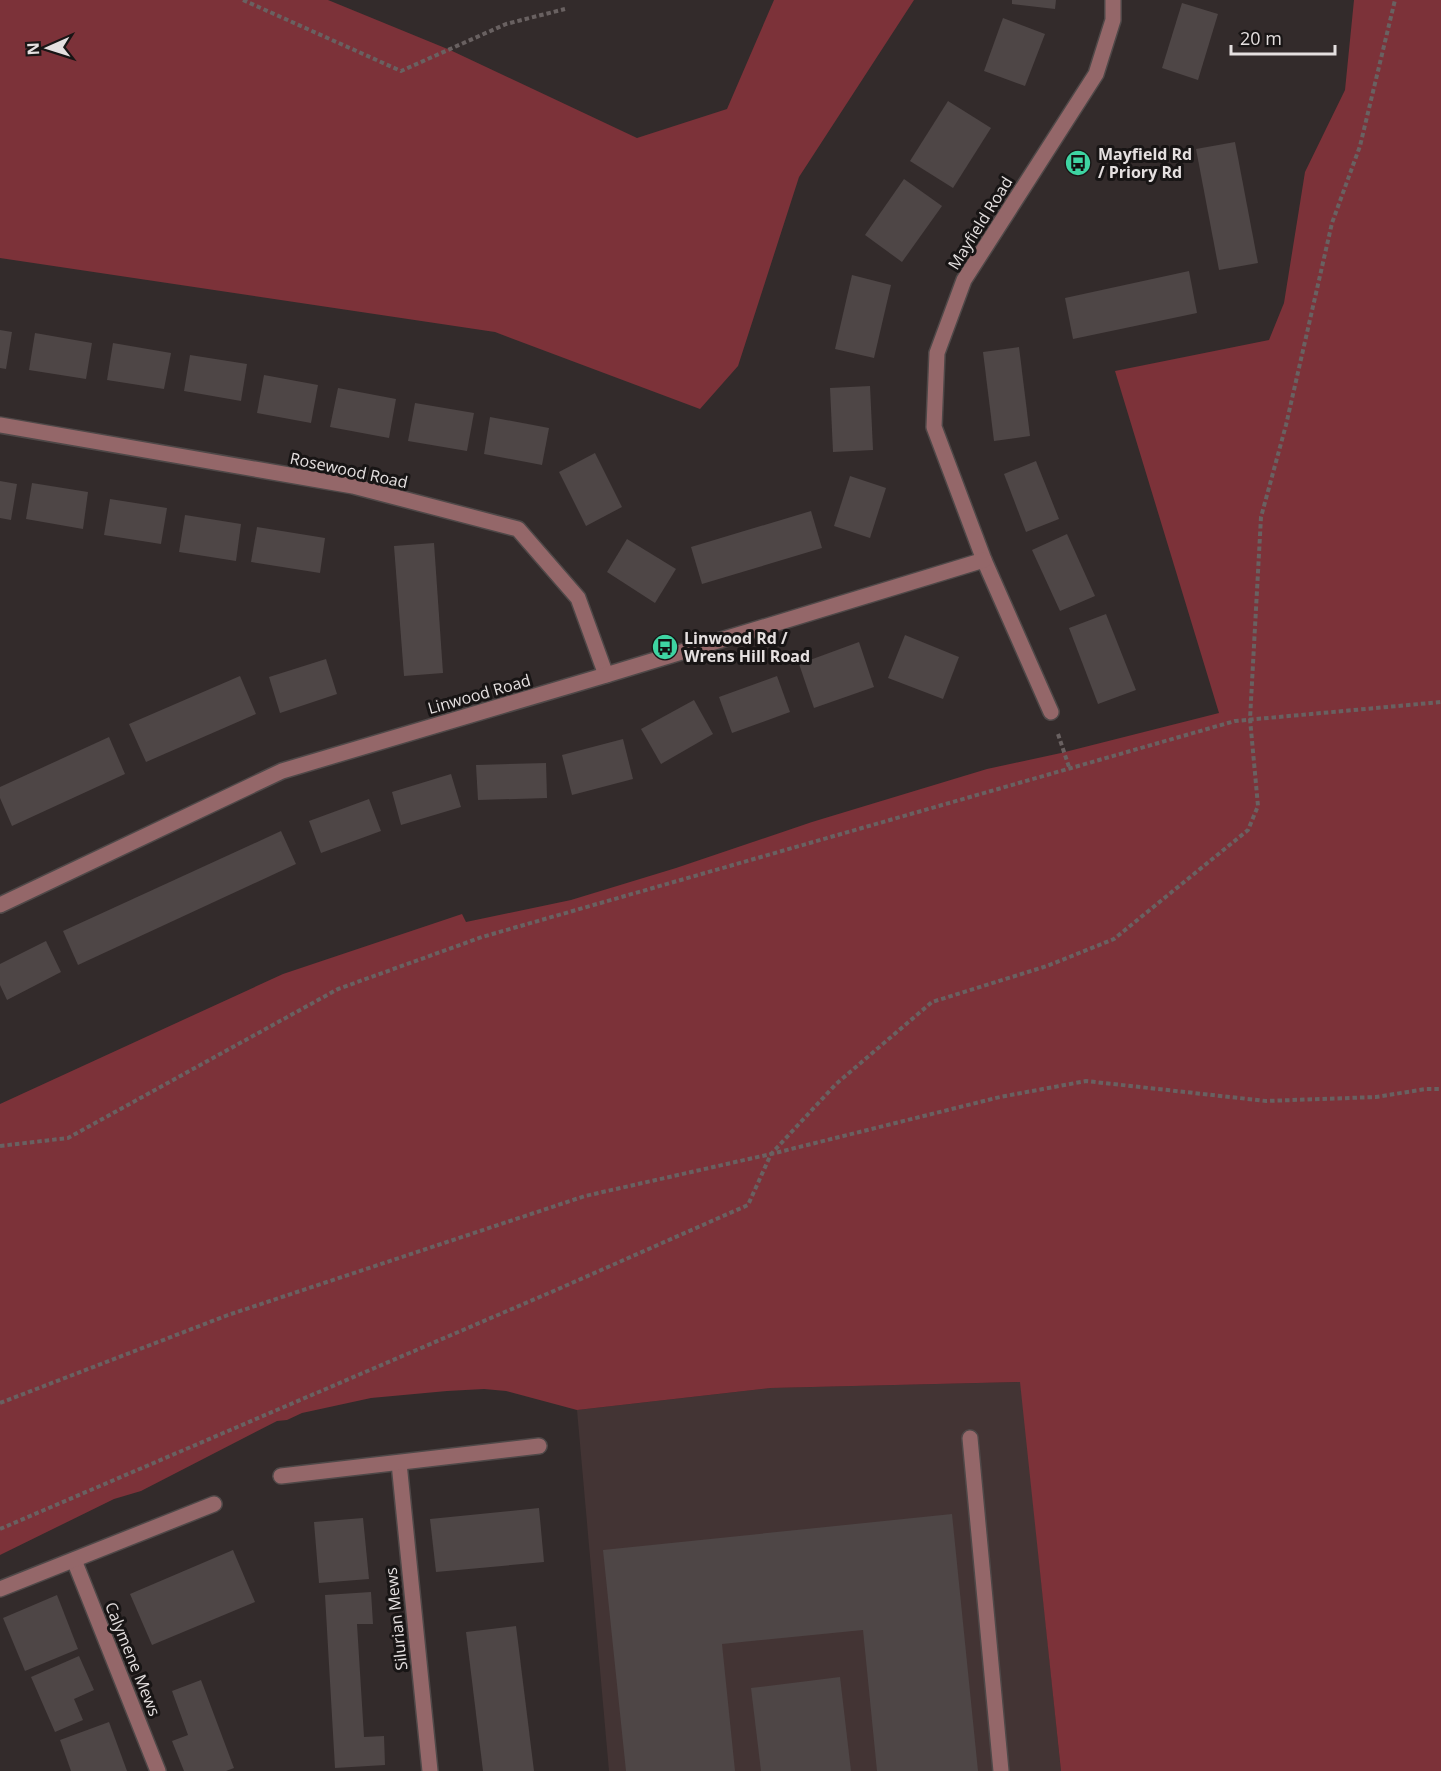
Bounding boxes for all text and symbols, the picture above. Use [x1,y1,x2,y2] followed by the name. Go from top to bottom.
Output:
[18,18,78,78] north arrow
[1231,18,1334,56] scale bar
[1240,26,1282,50] text: 20 m
[22,42,44,56] text: N
[1098,143,1192,183] place label: Mayfield Rd / Priory Rd
[1063,148,1093,178] bus stop icon: Mayfield Rd / Priory Rd
[943,172,1017,274] street label: Mayfield Road
[288,447,410,493] street label: Rosewood Road
[684,627,810,667] place label: Linwood Rd / Wrens Hill Road
[650,632,680,662] bus stop icon: Linwood Rd / Wrens Hill Road
[425,669,533,719] street label: Linwood Road
[380,1566,412,1672] street label: Silurian Mews
[100,1599,166,1719] street label: Calymene Mews

